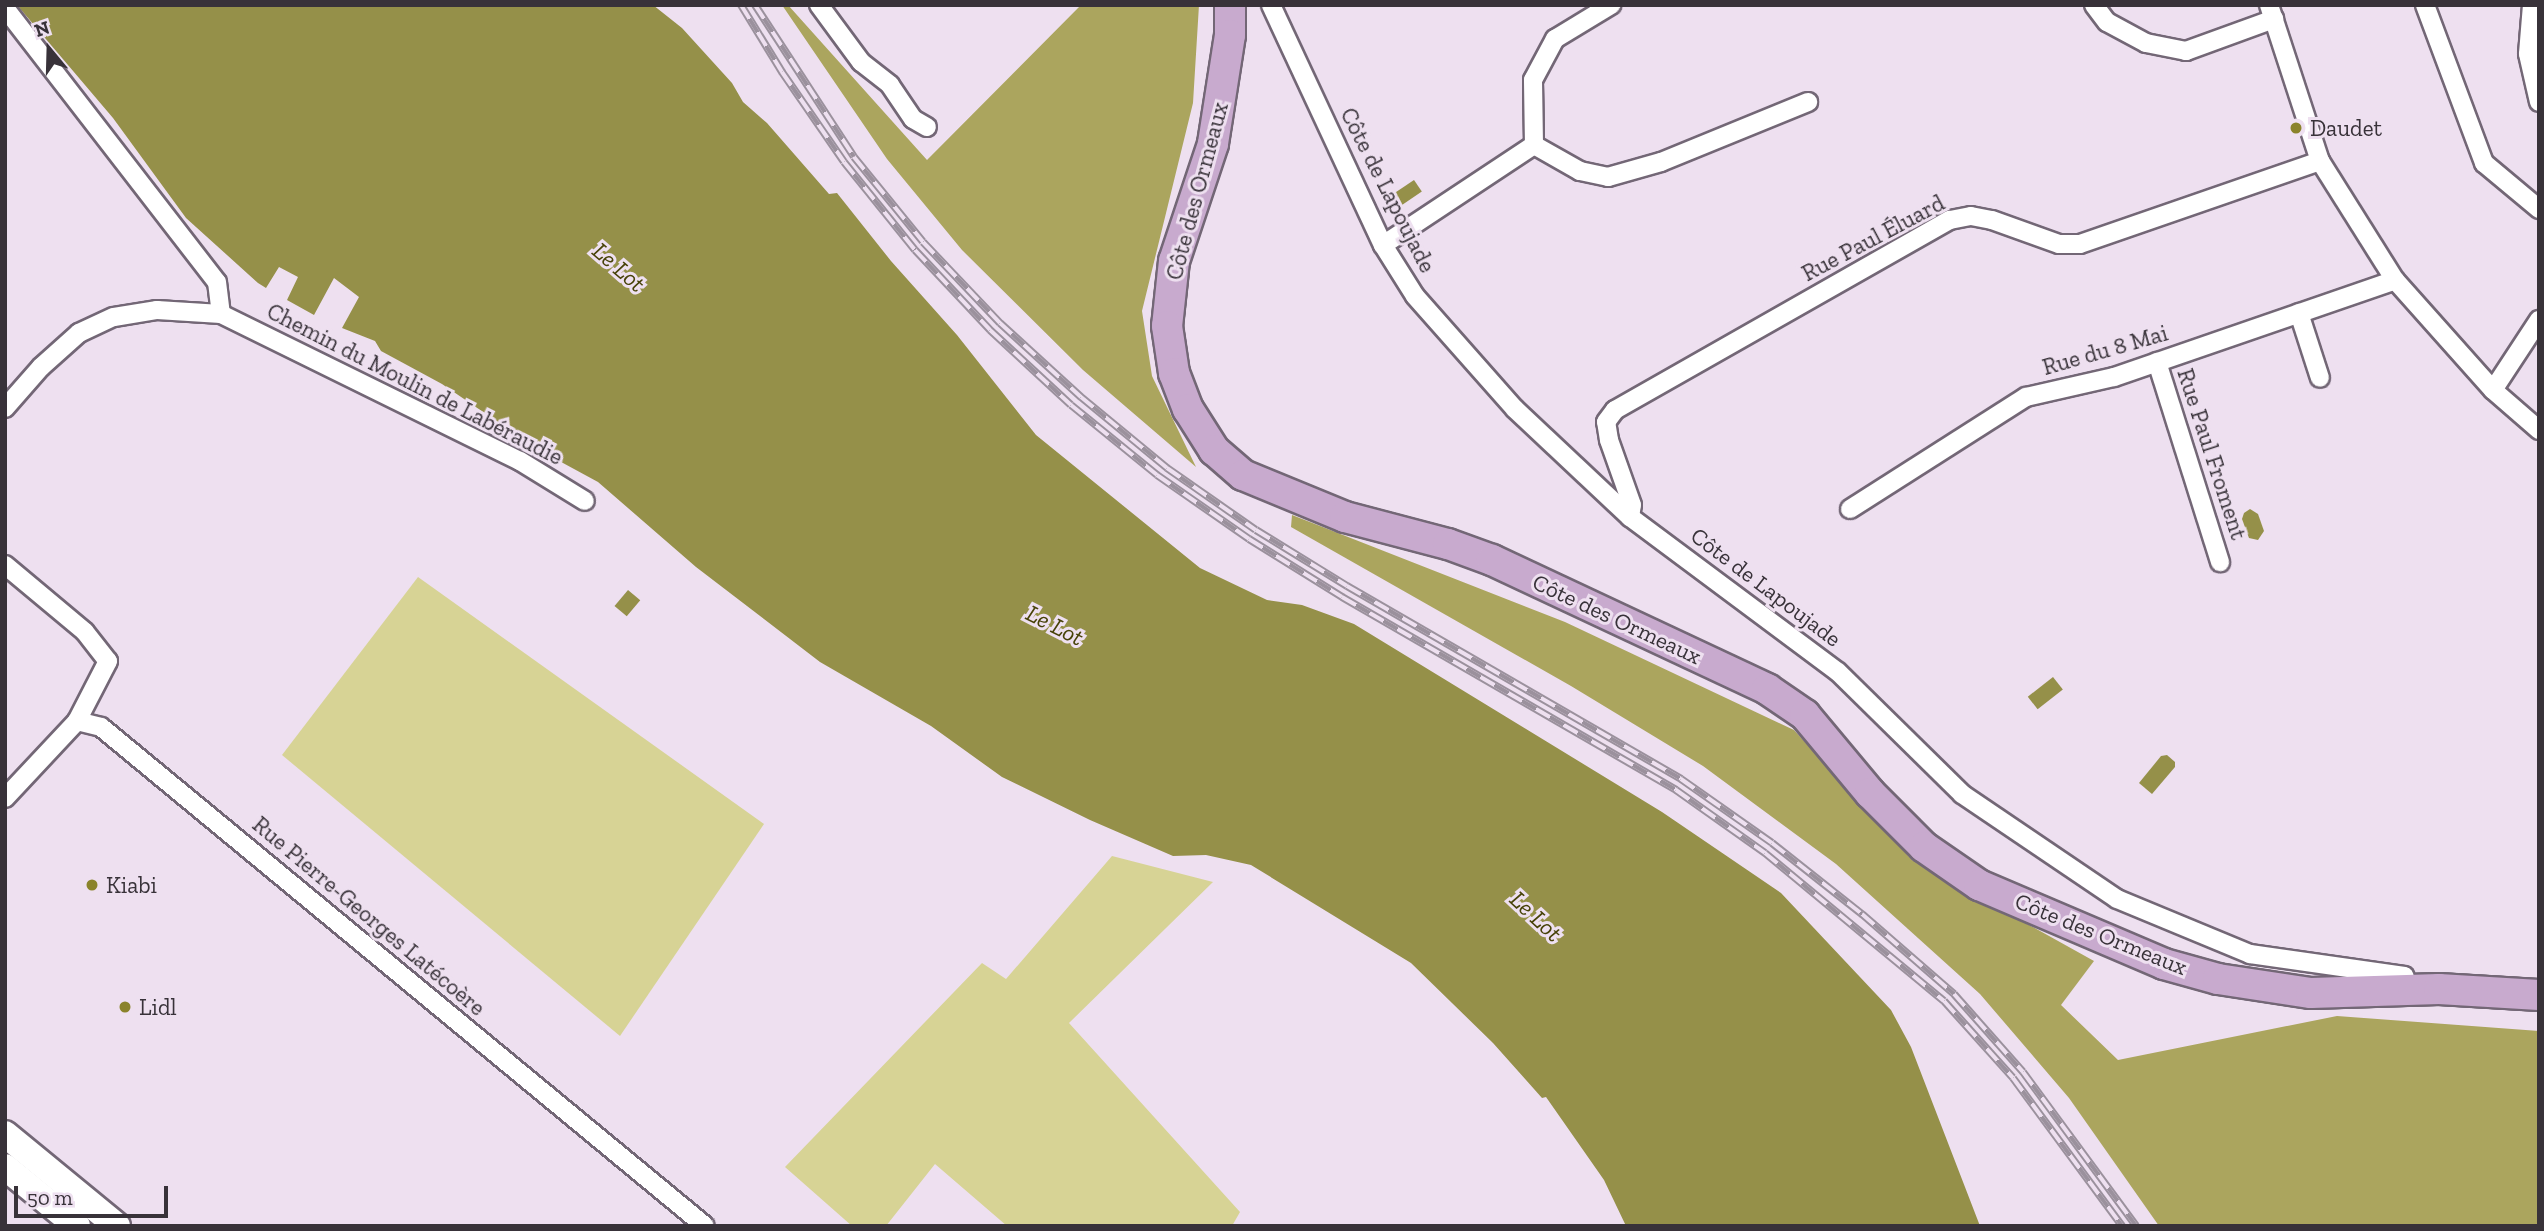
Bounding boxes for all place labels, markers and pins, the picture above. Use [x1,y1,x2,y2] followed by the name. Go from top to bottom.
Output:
[2310,114,2382,142] place label: Daudet
[2288,120,2304,136] marker: Daudet
[106,871,157,899] place label: Kiabi
[84,877,100,893] marker: Kiabi
[139,993,177,1021] place label: Lidl
[117,999,133,1015] marker: Lidl

